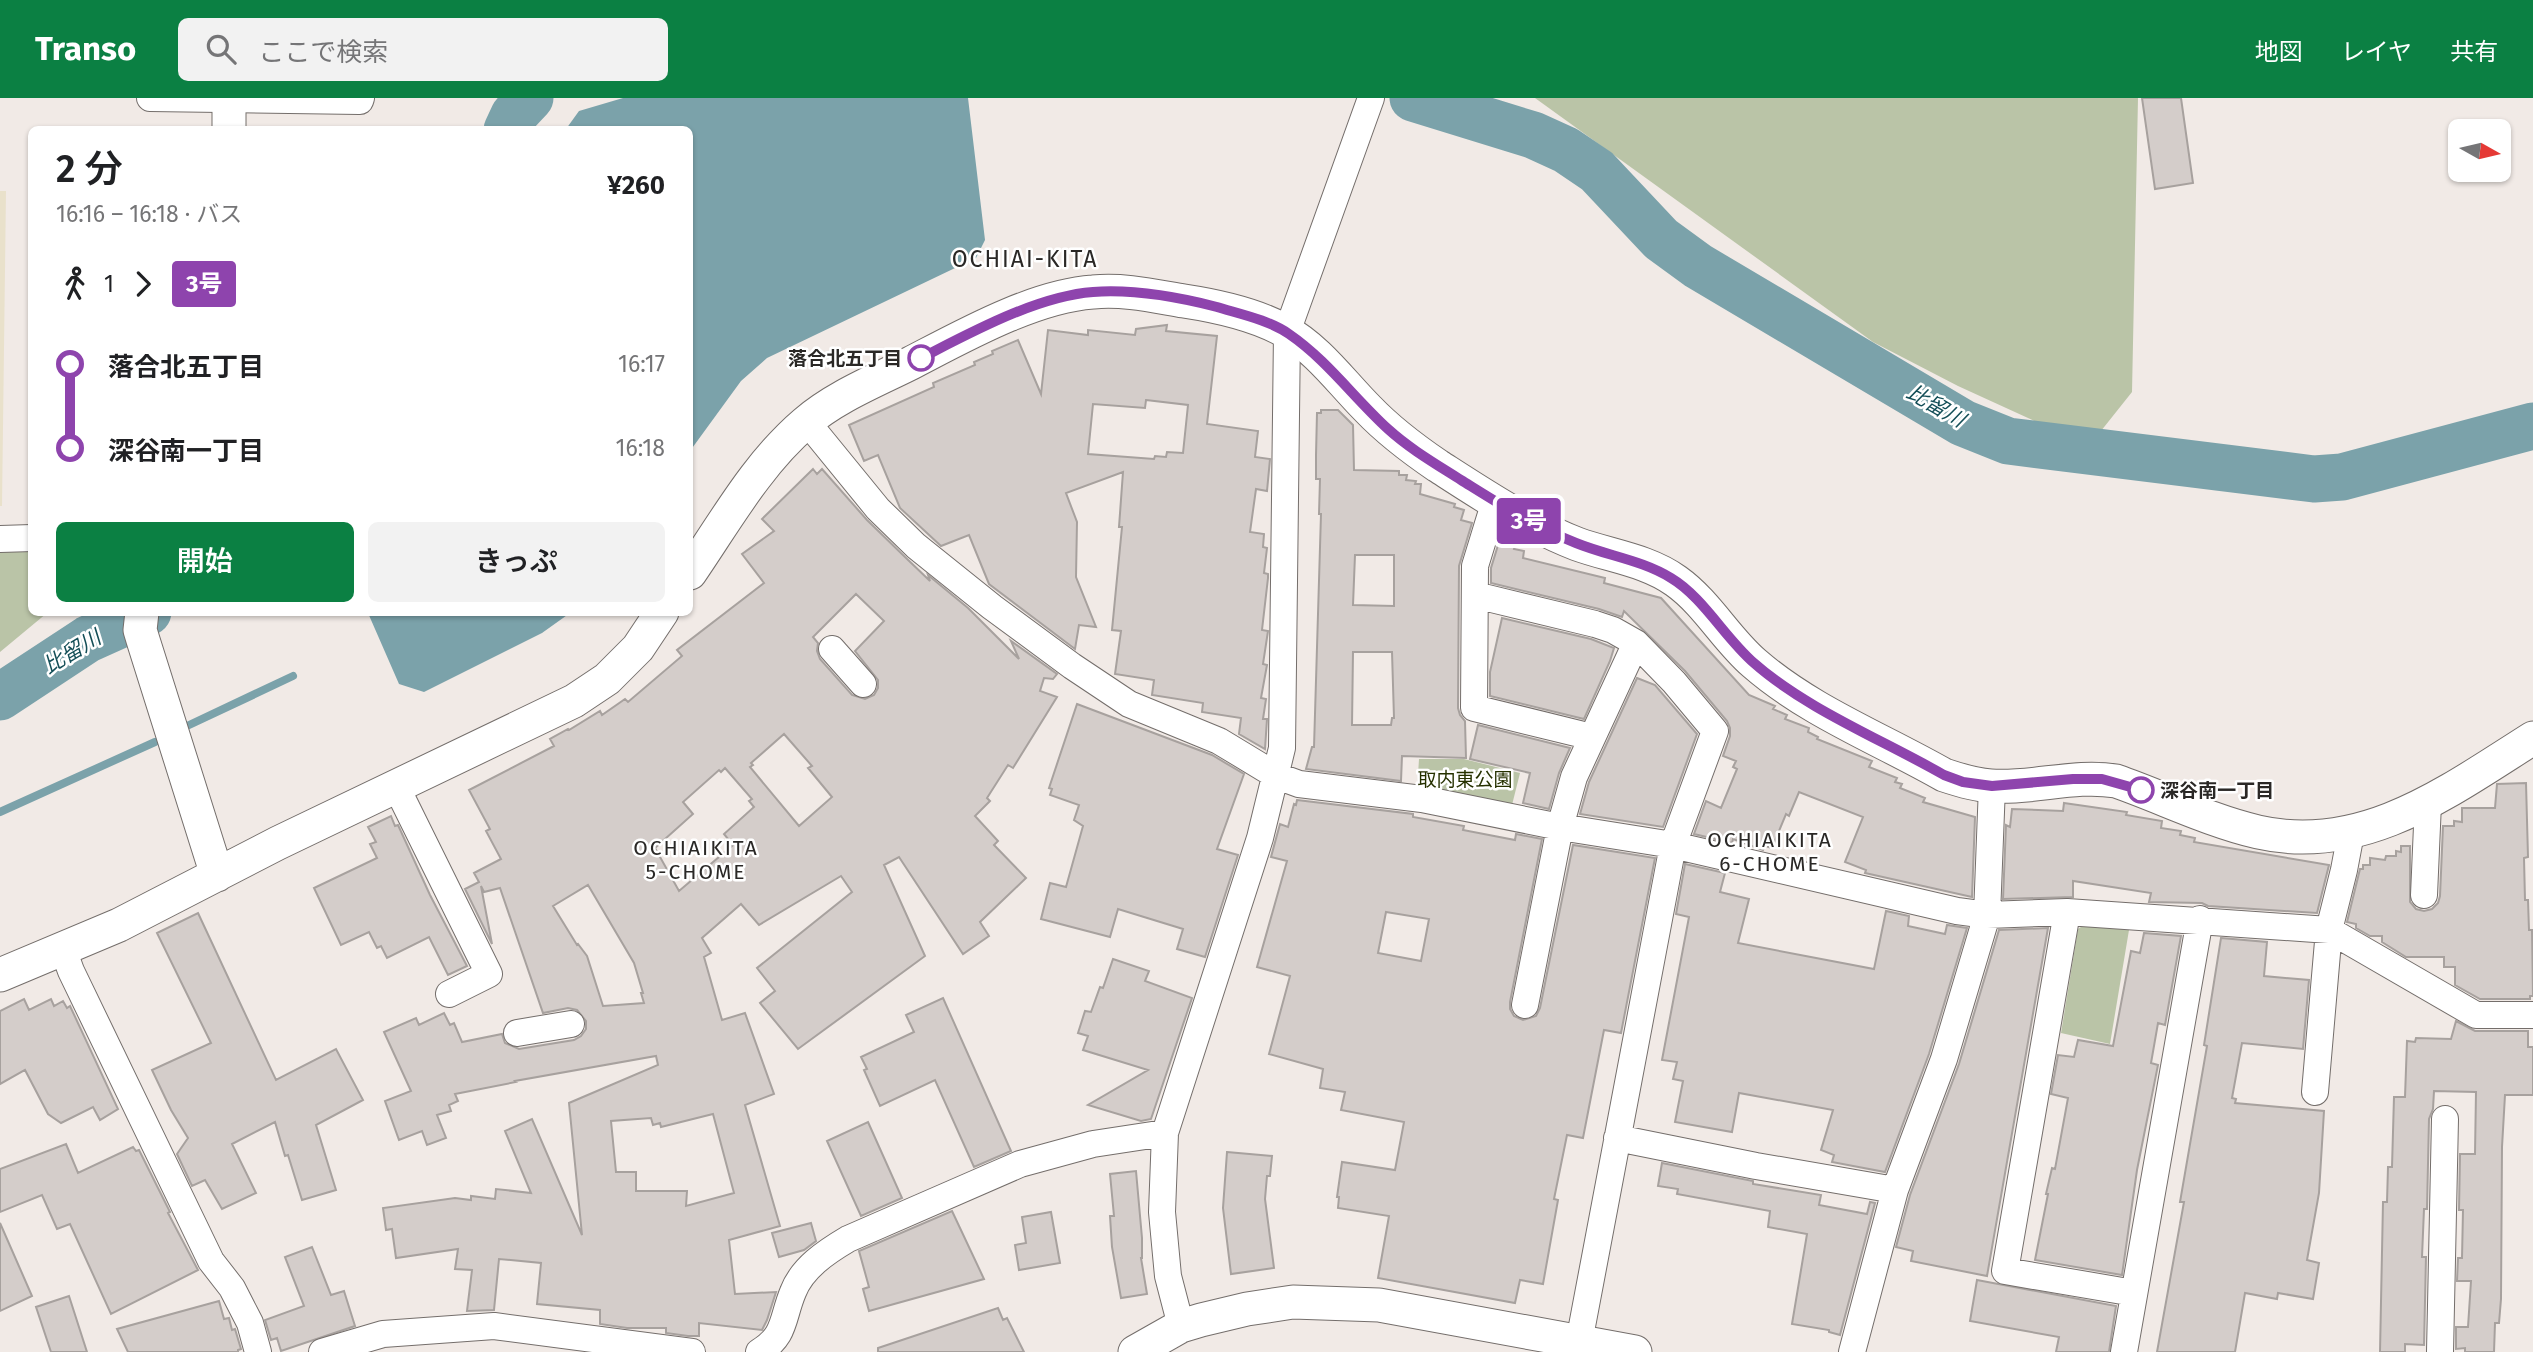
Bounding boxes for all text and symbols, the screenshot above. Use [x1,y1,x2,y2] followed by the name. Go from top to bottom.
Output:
[178,18,668,81] search box
[35,29,136,69] text: Transo
[202,30,240,68] icon: search
[258,37,388,68] text: ここで検索
[2255,38,2303,66] text: 地図
[2341,38,2412,66] text: レイヤ
[2450,38,2498,66] text: 共有
[2448,119,2511,182] north arrow
[2448,119,2511,182] map controls
[56,146,123,192] text: 2 分
[607,170,665,201] text: ¥260
[56,200,242,228] text: 16:16 – 16:18 · バス
[952,245,1098,273] district label: OCHIAI-KITA
[56,265,94,303] icon: walk
[124,265,162,303] icon: forward
[104,270,114,298] text: 1
[186,270,222,298] text: 3号
[908,345,934,371] marker: 落合北五丁目
[788,347,902,370] place label: 落合北五丁目
[618,350,665,378] text: 16:17
[108,352,264,383] text: 落合北五丁目
[1902,379,1972,434] water label: 比留川
[616,434,665,462] text: 16:18
[108,436,264,467] text: 深谷南一丁目
[1498,498,1560,544] line badge: 3号
[1511,507,1547,535] text: 3号
[56,522,354,602] button: 開始
[368,522,665,602] button: きっぷ
[38,624,107,679] water label: 比留川
[1417,768,1513,791] park label: 取内東公園
[2128,777,2154,803] marker: 深谷南一丁目
[2160,779,2274,802] place label: 深谷南一丁目
[1707,827,1833,877] district label: OCHIAIKITA 6-CHOME
[633,835,759,885] district label: OCHIAIKITA 5-CHOME

